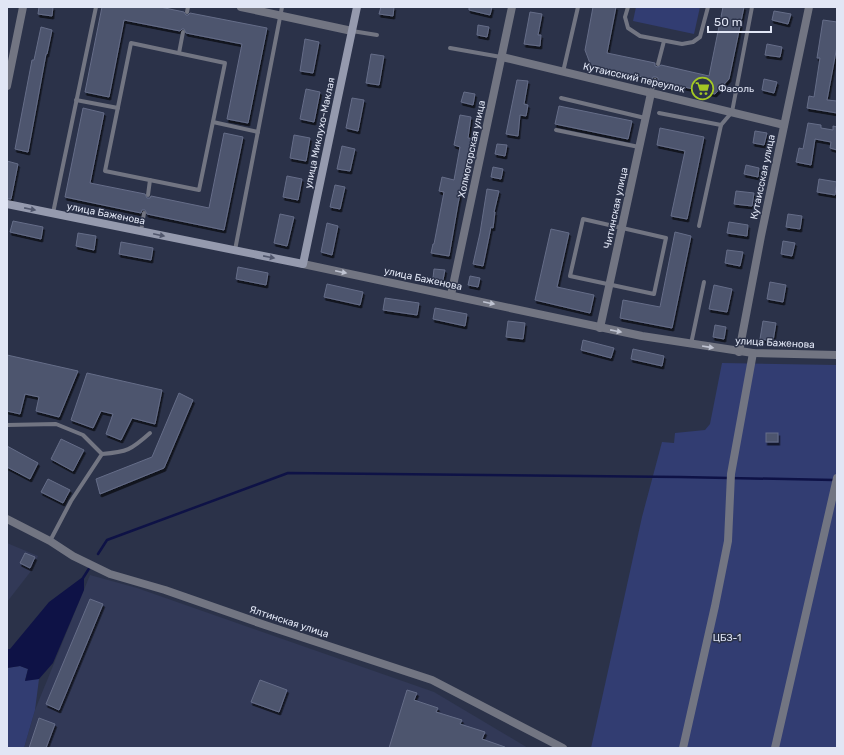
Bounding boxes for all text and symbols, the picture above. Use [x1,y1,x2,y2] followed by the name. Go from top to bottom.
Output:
[708,8,771,34] scale bar
[714,15,742,29] text: 50 m
[582,60,687,96] street label: Кутаисский переулок
[302,76,338,190] street label: улица Миклухо-Маклая
[690,76,716,102] supermarket icon: Фасоль
[718,83,754,95] place label: Фасоль
[456,99,488,199] street label: Холмогорская улица
[748,133,778,221] street label: Кутаисская улица
[602,166,630,250] street label: Читинская улица
[66,201,146,227] street label: улица Баженова
[24,206,36,212] one-way arrow
[153,232,166,238] one-way arrow
[263,254,275,260] one-way arrow
[383,265,463,293] street label: улица Баженова
[335,269,347,275] one-way arrow
[483,301,495,307] one-way arrow
[610,328,622,334] one-way arrow
[735,335,815,351] street label: улица Баженова
[702,344,714,350] one-way arrow
[248,604,330,640] street label: Ялтинская улица
[713,632,741,644] park label: ЦБЗ-1

